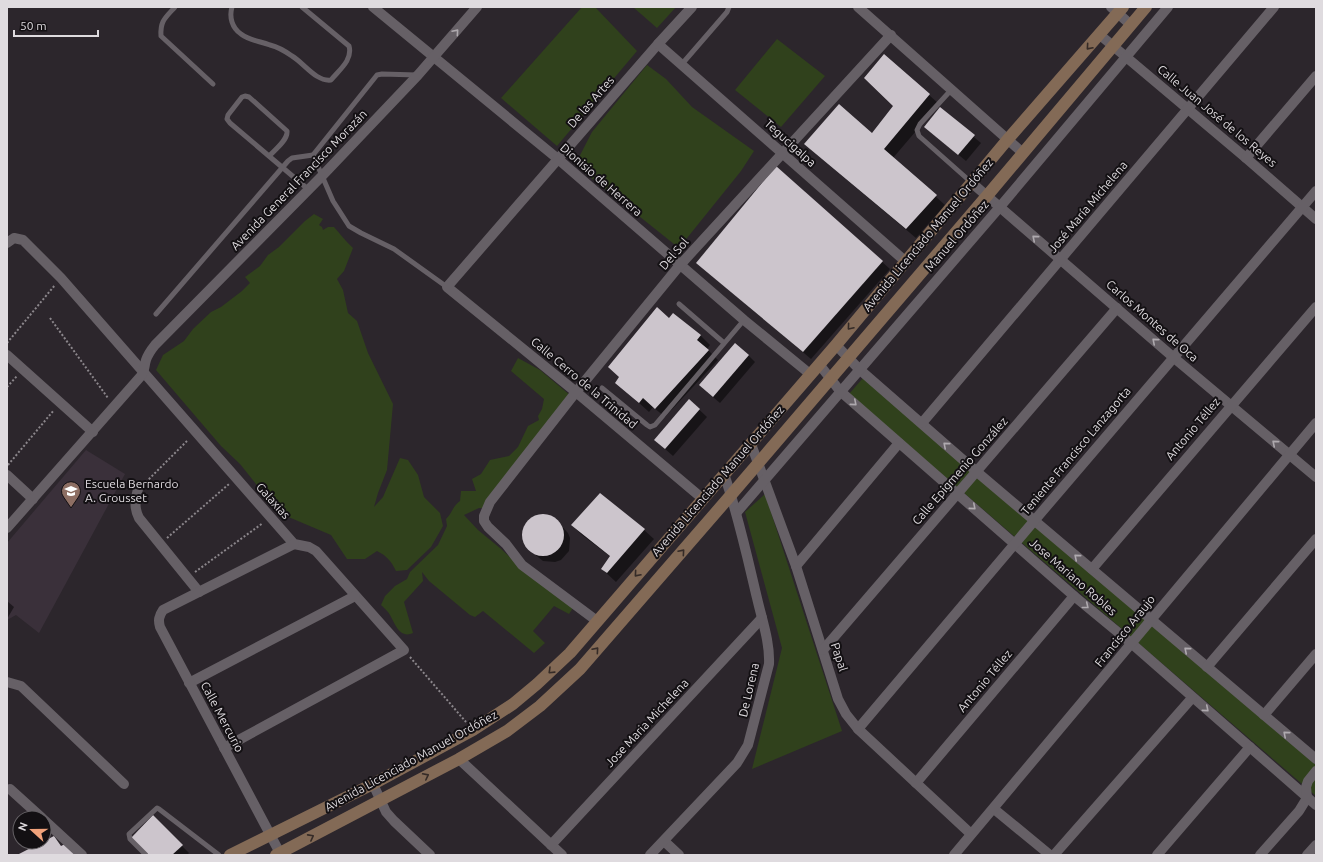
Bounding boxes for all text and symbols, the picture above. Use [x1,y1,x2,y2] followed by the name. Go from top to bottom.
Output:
[14,12,98,38] scale bar
[20,19,47,32] text: 50 m
[451,29,458,36] one-way arrow
[1086,42,1093,50] one-way arrow
[1155,62,1279,169] street label: Calle Juan José de los Reyes
[565,73,617,130] street label: De las Artes
[228,107,369,252] street label: Avenida General Francisco Morazán
[762,116,819,169] street label: Tegucigalpa
[558,141,645,219] street label: Dionisio de Herrera
[860,156,996,314] street label: Avenida Licenciado Manuel Ordóñez
[1045,158,1130,255] street label: José María Michelena
[922,197,992,275] street label: Manuel Ordóñez
[656,235,691,272] street label: Del Sol
[1032,236,1040,243] one-way arrow
[1104,277,1201,364] street label: Carlos Montes de Oca
[848,323,855,330] one-way arrow
[529,335,640,431] street label: Calle Cerro de la Trinidad
[1152,339,1159,346] one-way arrow
[1018,384,1133,517] street label: Teniente Francisco Lanzagorta
[1163,395,1223,462] street label: Antonio Téllez
[849,399,857,406] one-way arrow
[649,402,787,559] street label: Avenida Licenciado Manuel Ordóñez
[909,414,1010,527] street label: Calle Epigmenio González
[1273,441,1280,448] one-way arrow
[944,443,951,450] one-way arrow
[85,477,178,504] place label: Escuela Bernardo A. Grousset
[60,480,82,508] school or university icon: Escuela Bernardo A. Grousset
[254,480,293,521] street label: Galaxias
[968,503,976,510] one-way arrow
[1027,535,1119,618] street label: Jose Mariano Robles
[677,549,684,557] one-way arrow
[1074,554,1082,561] one-way arrow
[635,570,642,577] one-way arrow
[1092,592,1157,669] street label: Francisco Araujo
[1082,602,1089,609] one-way arrow
[829,641,850,673] street label: Papal
[592,647,599,655] one-way arrow
[955,647,1015,714] street label: Antonio Téllez
[1184,648,1191,655] one-way arrow
[736,662,761,718] street label: De Lorena
[548,666,556,674] one-way arrow
[602,676,691,769] street label: Jose Maria Michelena
[198,679,246,754] street label: Calle Mercurio
[1201,705,1209,712] one-way arrow
[322,707,500,814] street label: Avenida Licenciado Manuel Ordóñez
[1284,731,1291,738] one-way arrow
[422,773,429,781] one-way arrow
[12,810,52,850] north arrow
[16,820,30,832] text: N
[307,834,314,841] one-way arrow

